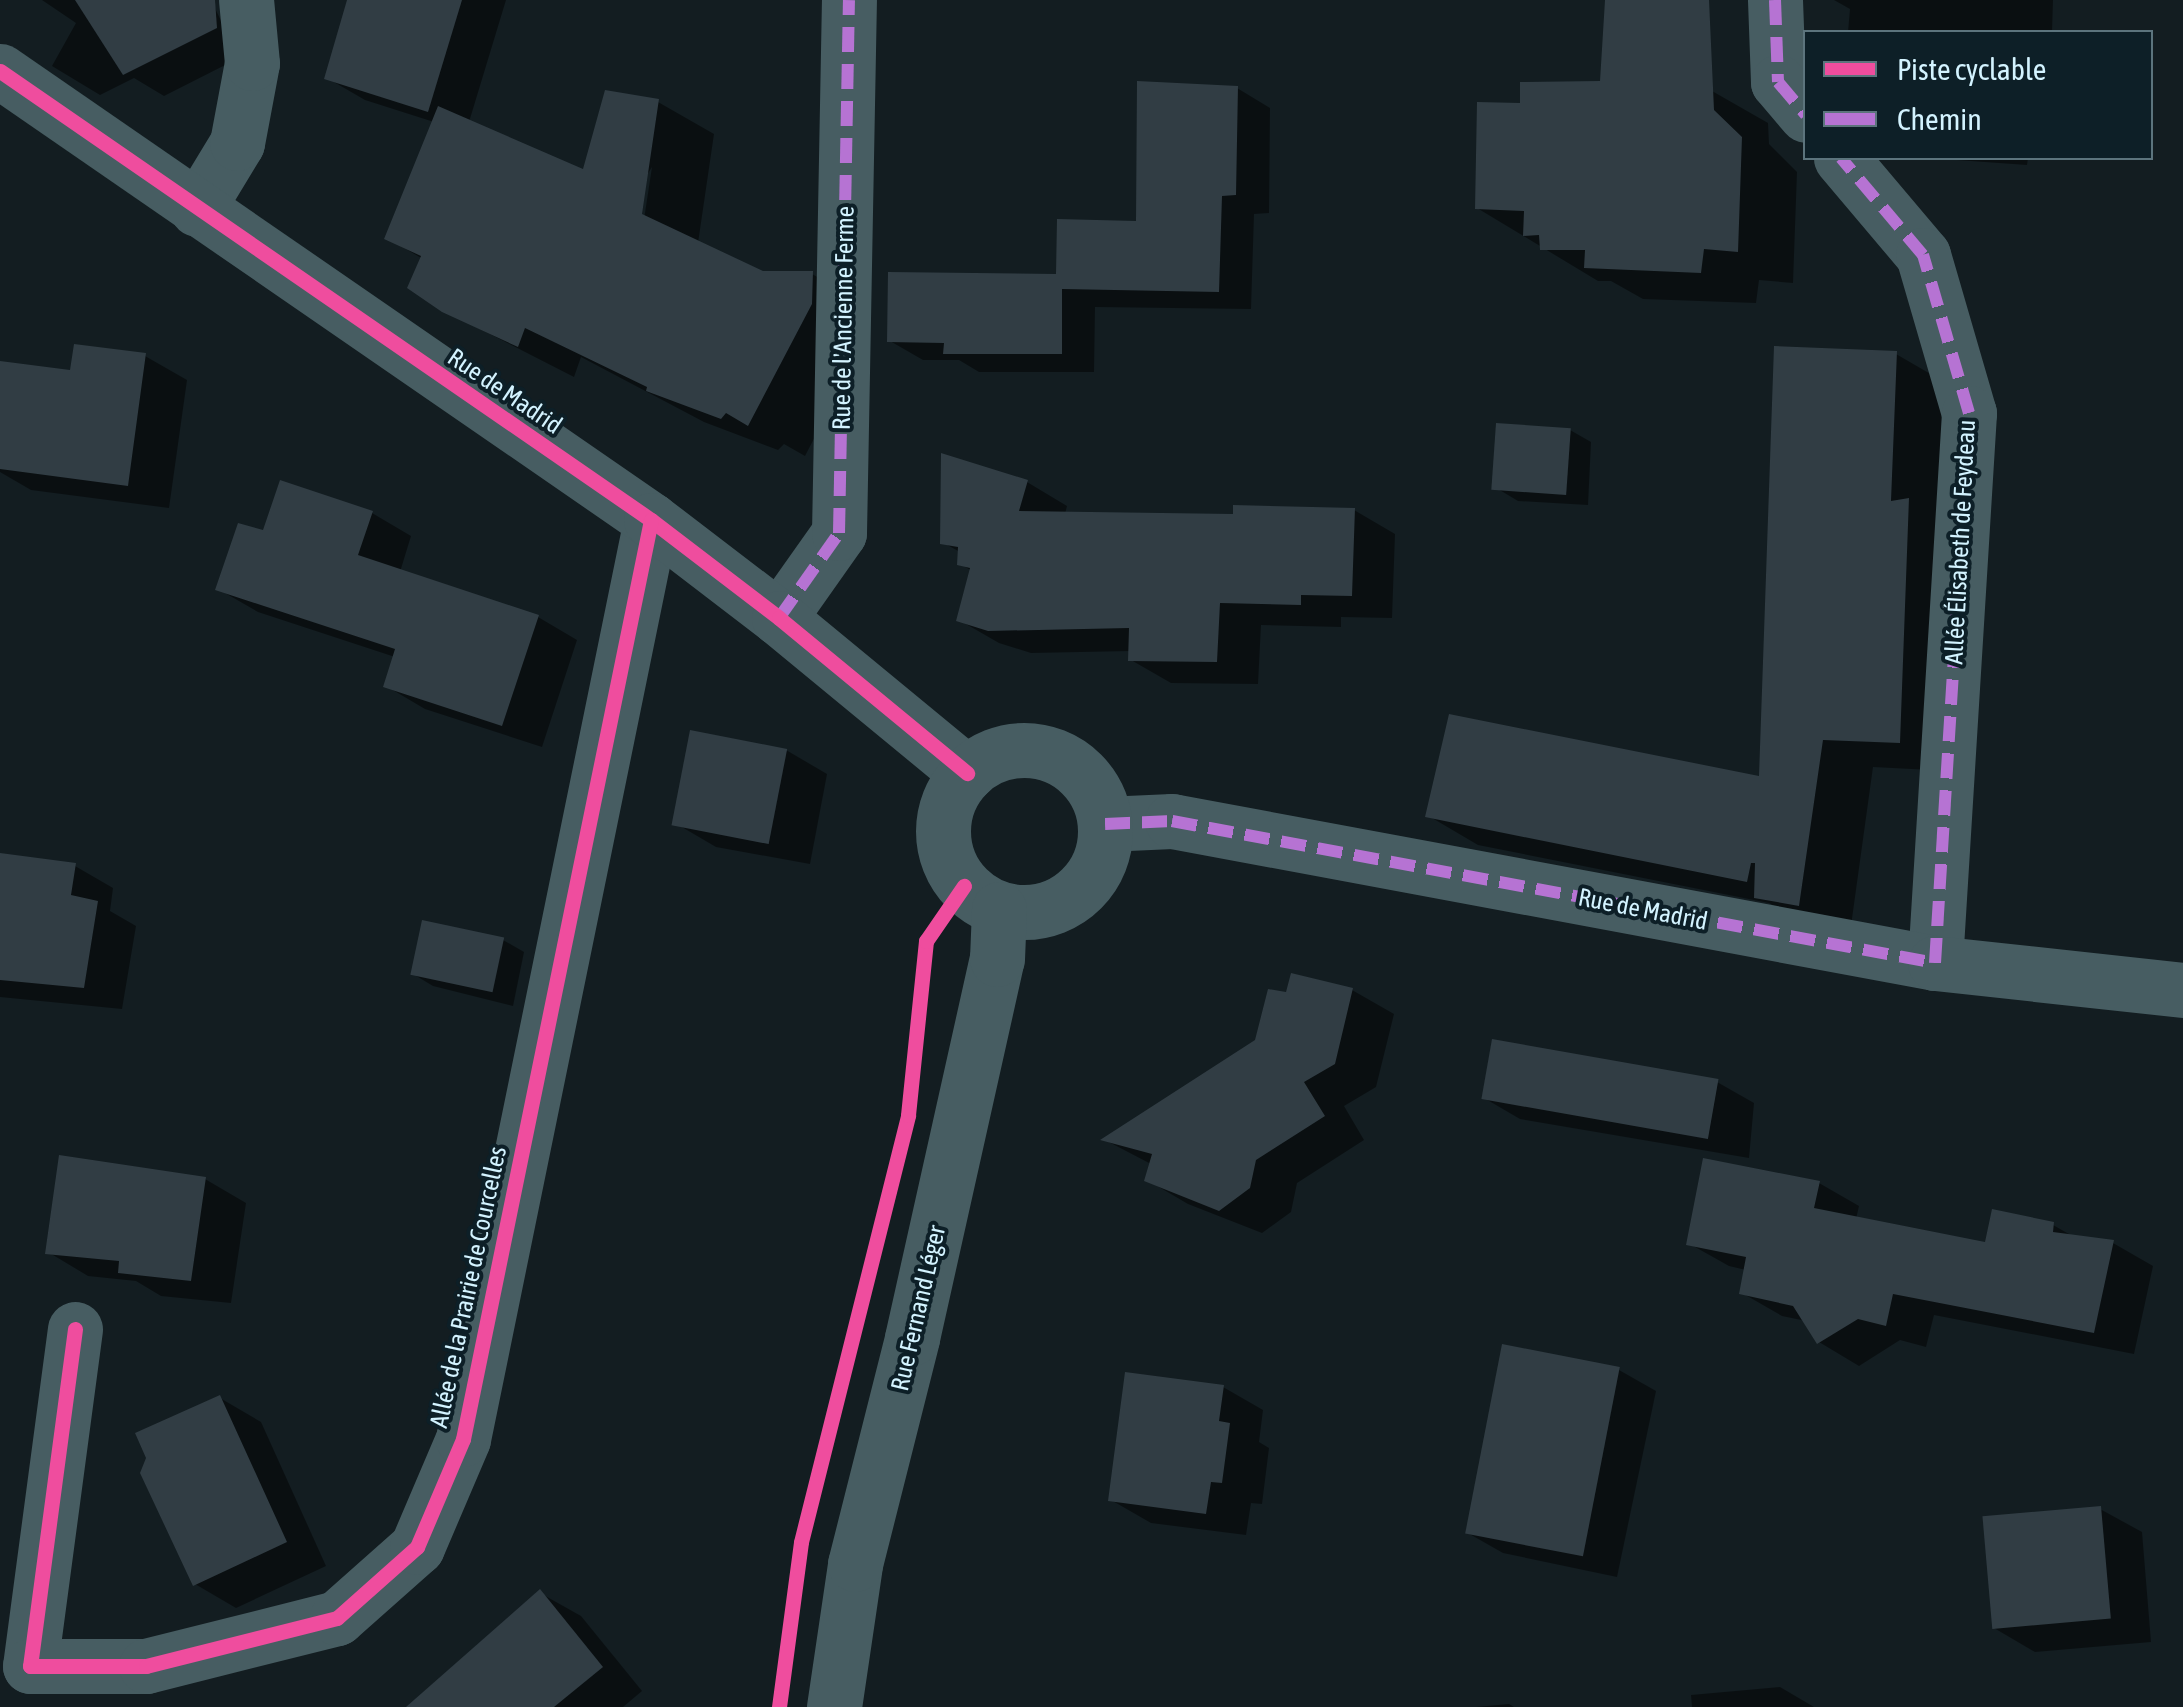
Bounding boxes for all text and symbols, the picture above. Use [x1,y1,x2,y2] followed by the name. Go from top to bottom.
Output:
[1803,30,2153,160] legend
[1897,52,2046,86] text: Piste cyclable
[1897,102,1982,136] text: Chemin
[826,206,860,430] street label: Rue de l'Ancienne Ferme
[442,342,568,440] street label: Rue de Madrid
[1939,419,1981,665] street label: Allée Élisabeth de Feydeau
[1576,882,1710,936] street label: Rue de Madrid
[424,1144,512,1430] street label: Allée de la Prairie de Courcelles
[884,1222,952,1394] street label: Rue Fernand Léger

